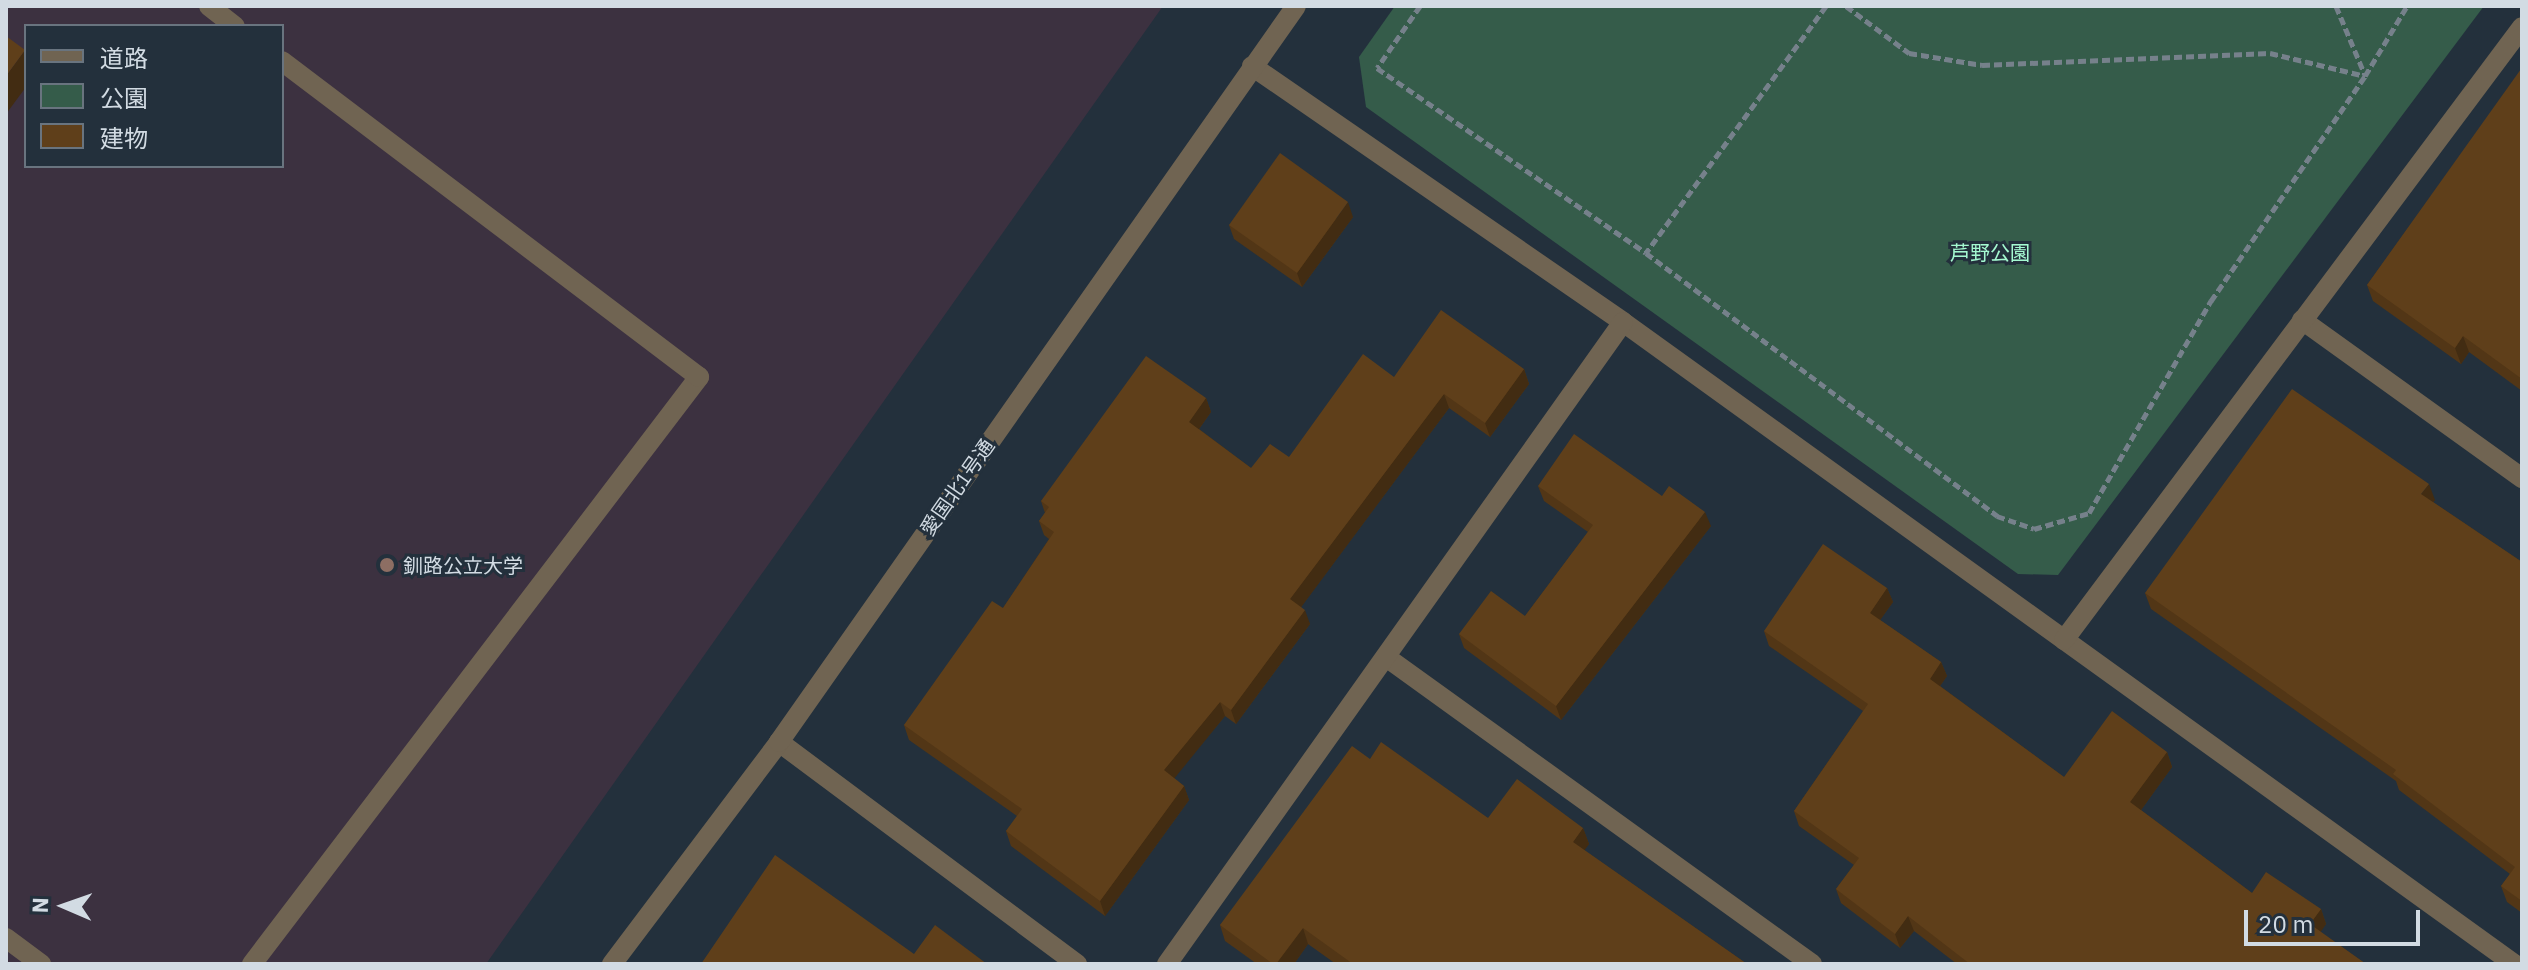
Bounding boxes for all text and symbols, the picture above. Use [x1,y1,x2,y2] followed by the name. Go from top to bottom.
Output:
[24,24,284,168] legend
[100,42,148,74] text: 道路
[100,82,148,114] text: 公園
[100,122,148,154] text: 建物
[1950,240,2030,264] park label: 芦野公園
[915,434,999,540] street label: 愛国北1号通
[403,553,523,577] place label: 釧路公立大学
[378,556,396,574] marker: 釧路公立大学
[24,866,104,946] north arrow
[2248,894,2424,944] scale bar
[25,897,54,914] text: N
[2258,908,2313,940] text: 20 m

